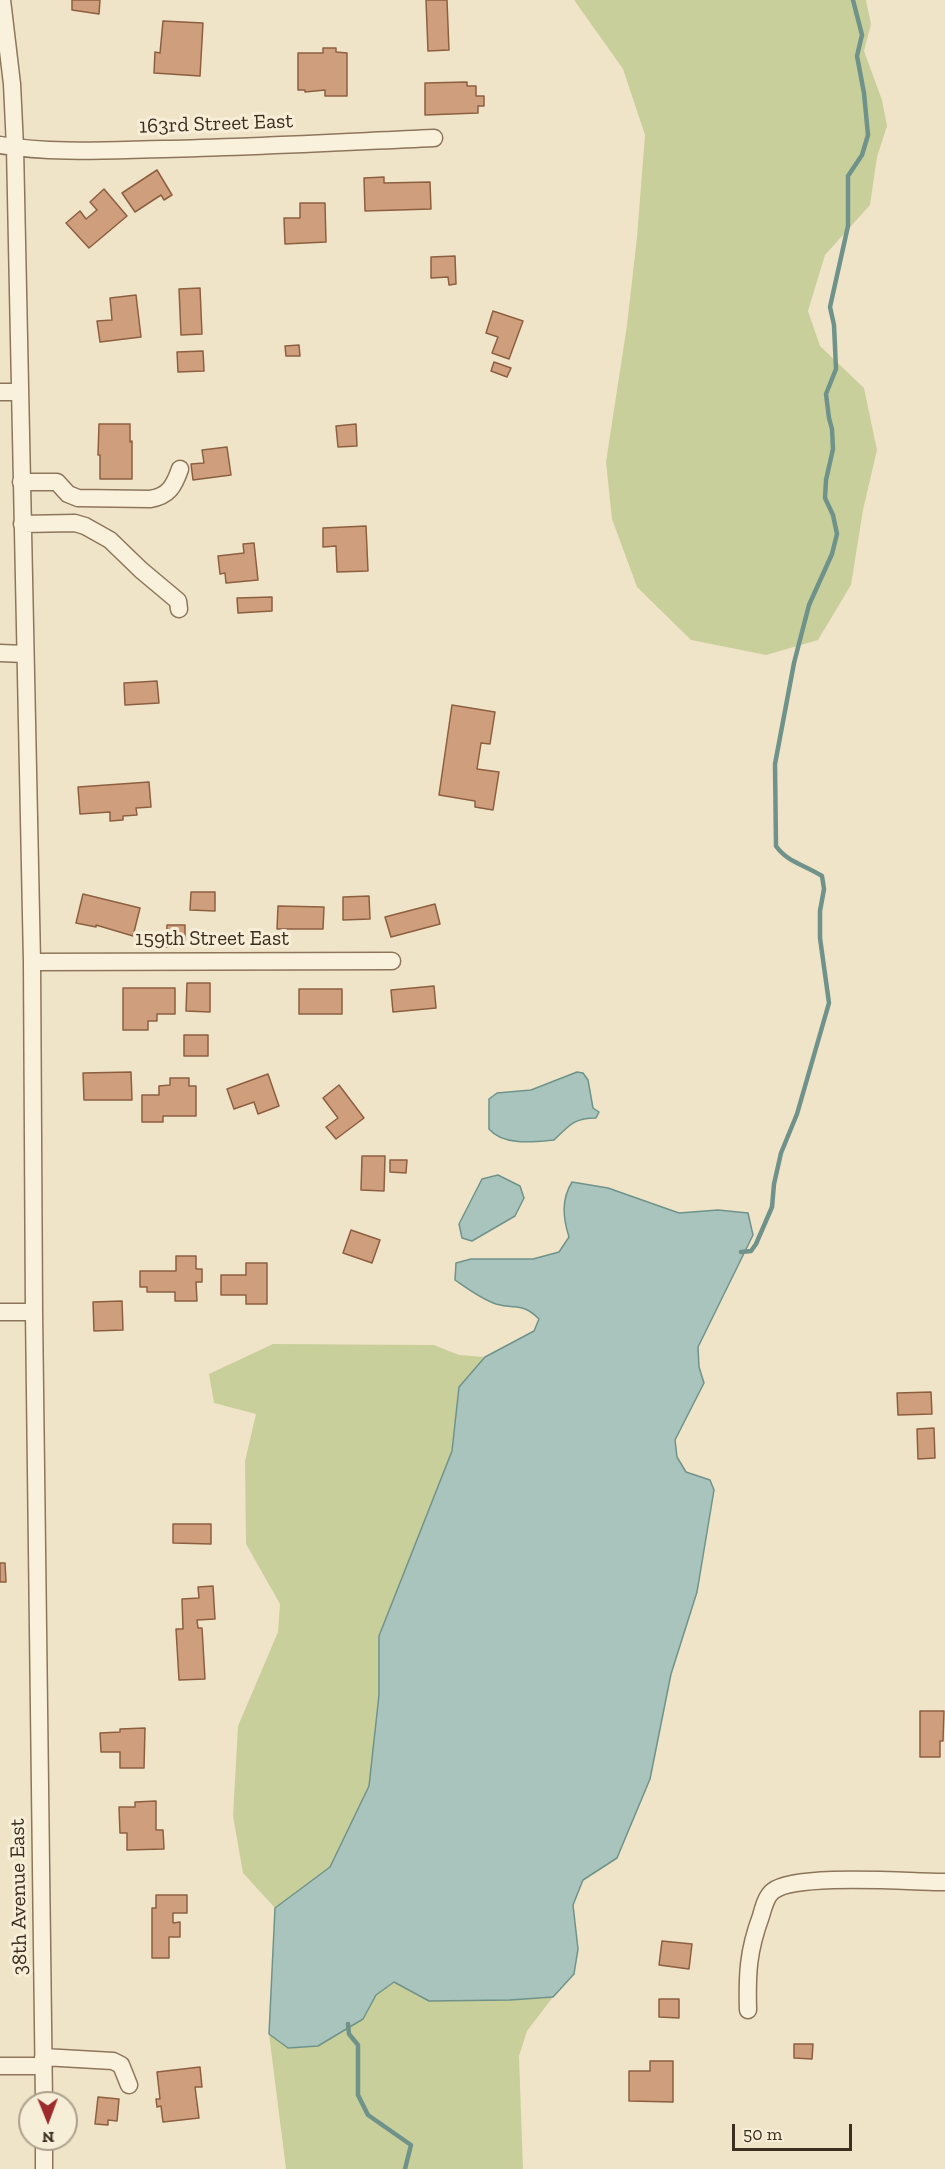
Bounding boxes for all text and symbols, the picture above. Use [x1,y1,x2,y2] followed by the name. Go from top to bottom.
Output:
[139,109,293,139] street label: 163rd Street East
[135,926,289,952] street label: 159th Street East
[5,1818,33,1976] street label: 38th Avenue East
[18,2091,78,2151] north arrow
[735,2112,855,2150] scale bar
[743,2123,782,2145] text: 50 m
[42,2128,55,2147] text: N

